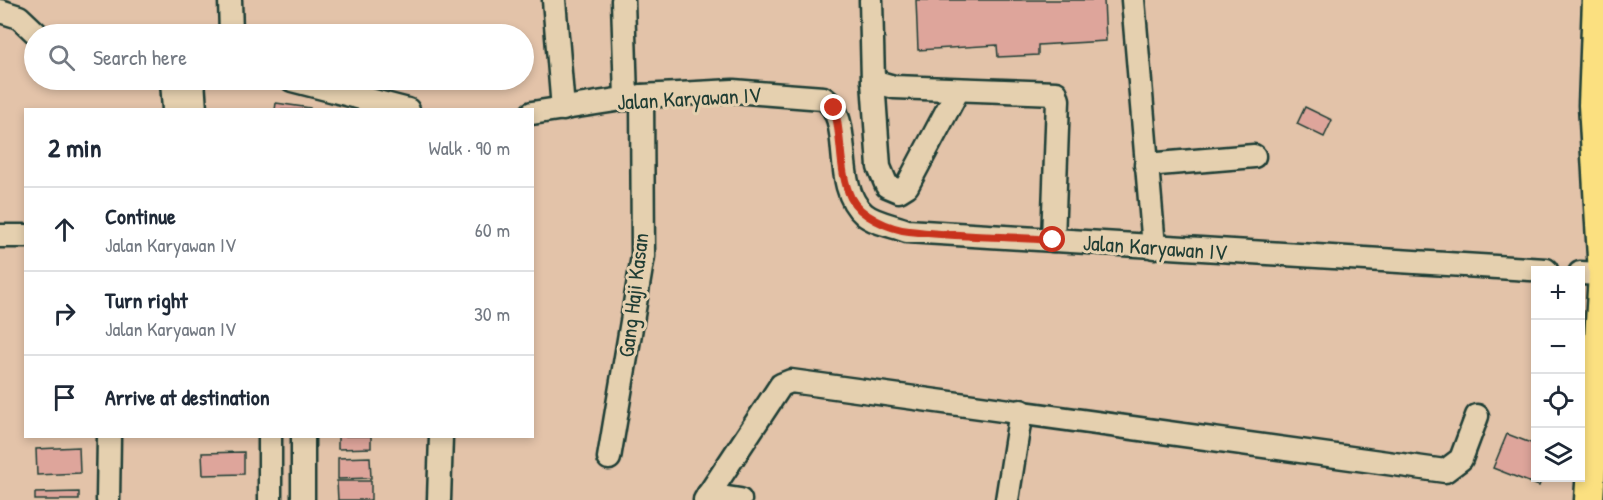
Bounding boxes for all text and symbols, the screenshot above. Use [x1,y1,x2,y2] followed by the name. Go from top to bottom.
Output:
[24,24,534,90] search box
[45,41,78,74] icon: search
[93,42,187,72] text: Search here
[616,79,762,117] street label: Jalan Karyawan IV
[820,94,846,120] route end
[48,130,101,165] text: 2 min
[429,134,510,161] text: Walk · 90 m
[105,201,176,231] text: Continue
[48,213,81,246] icon: ahead
[475,216,510,243] text: 60 m
[1039,226,1065,252] route start
[1082,227,1229,267] street label: Jalan Karyawan IV
[105,231,236,258] text: Jalan Karyawan IV
[610,231,656,359] street label: Gang Haji Kasan
[1531,266,1585,482] map controls
[1531,266,1585,320] button: +
[105,285,188,315] text: Turn right
[48,297,81,330] icon: right
[474,300,510,327] text: 30 m
[105,315,236,342] text: Jalan Karyawan IV
[1531,320,1585,374] button: −
[1531,374,1585,428] button: locate
[48,381,81,414] icon: arrive
[105,382,270,412] text: Arrive at destination
[1531,428,1585,482] button: layers

